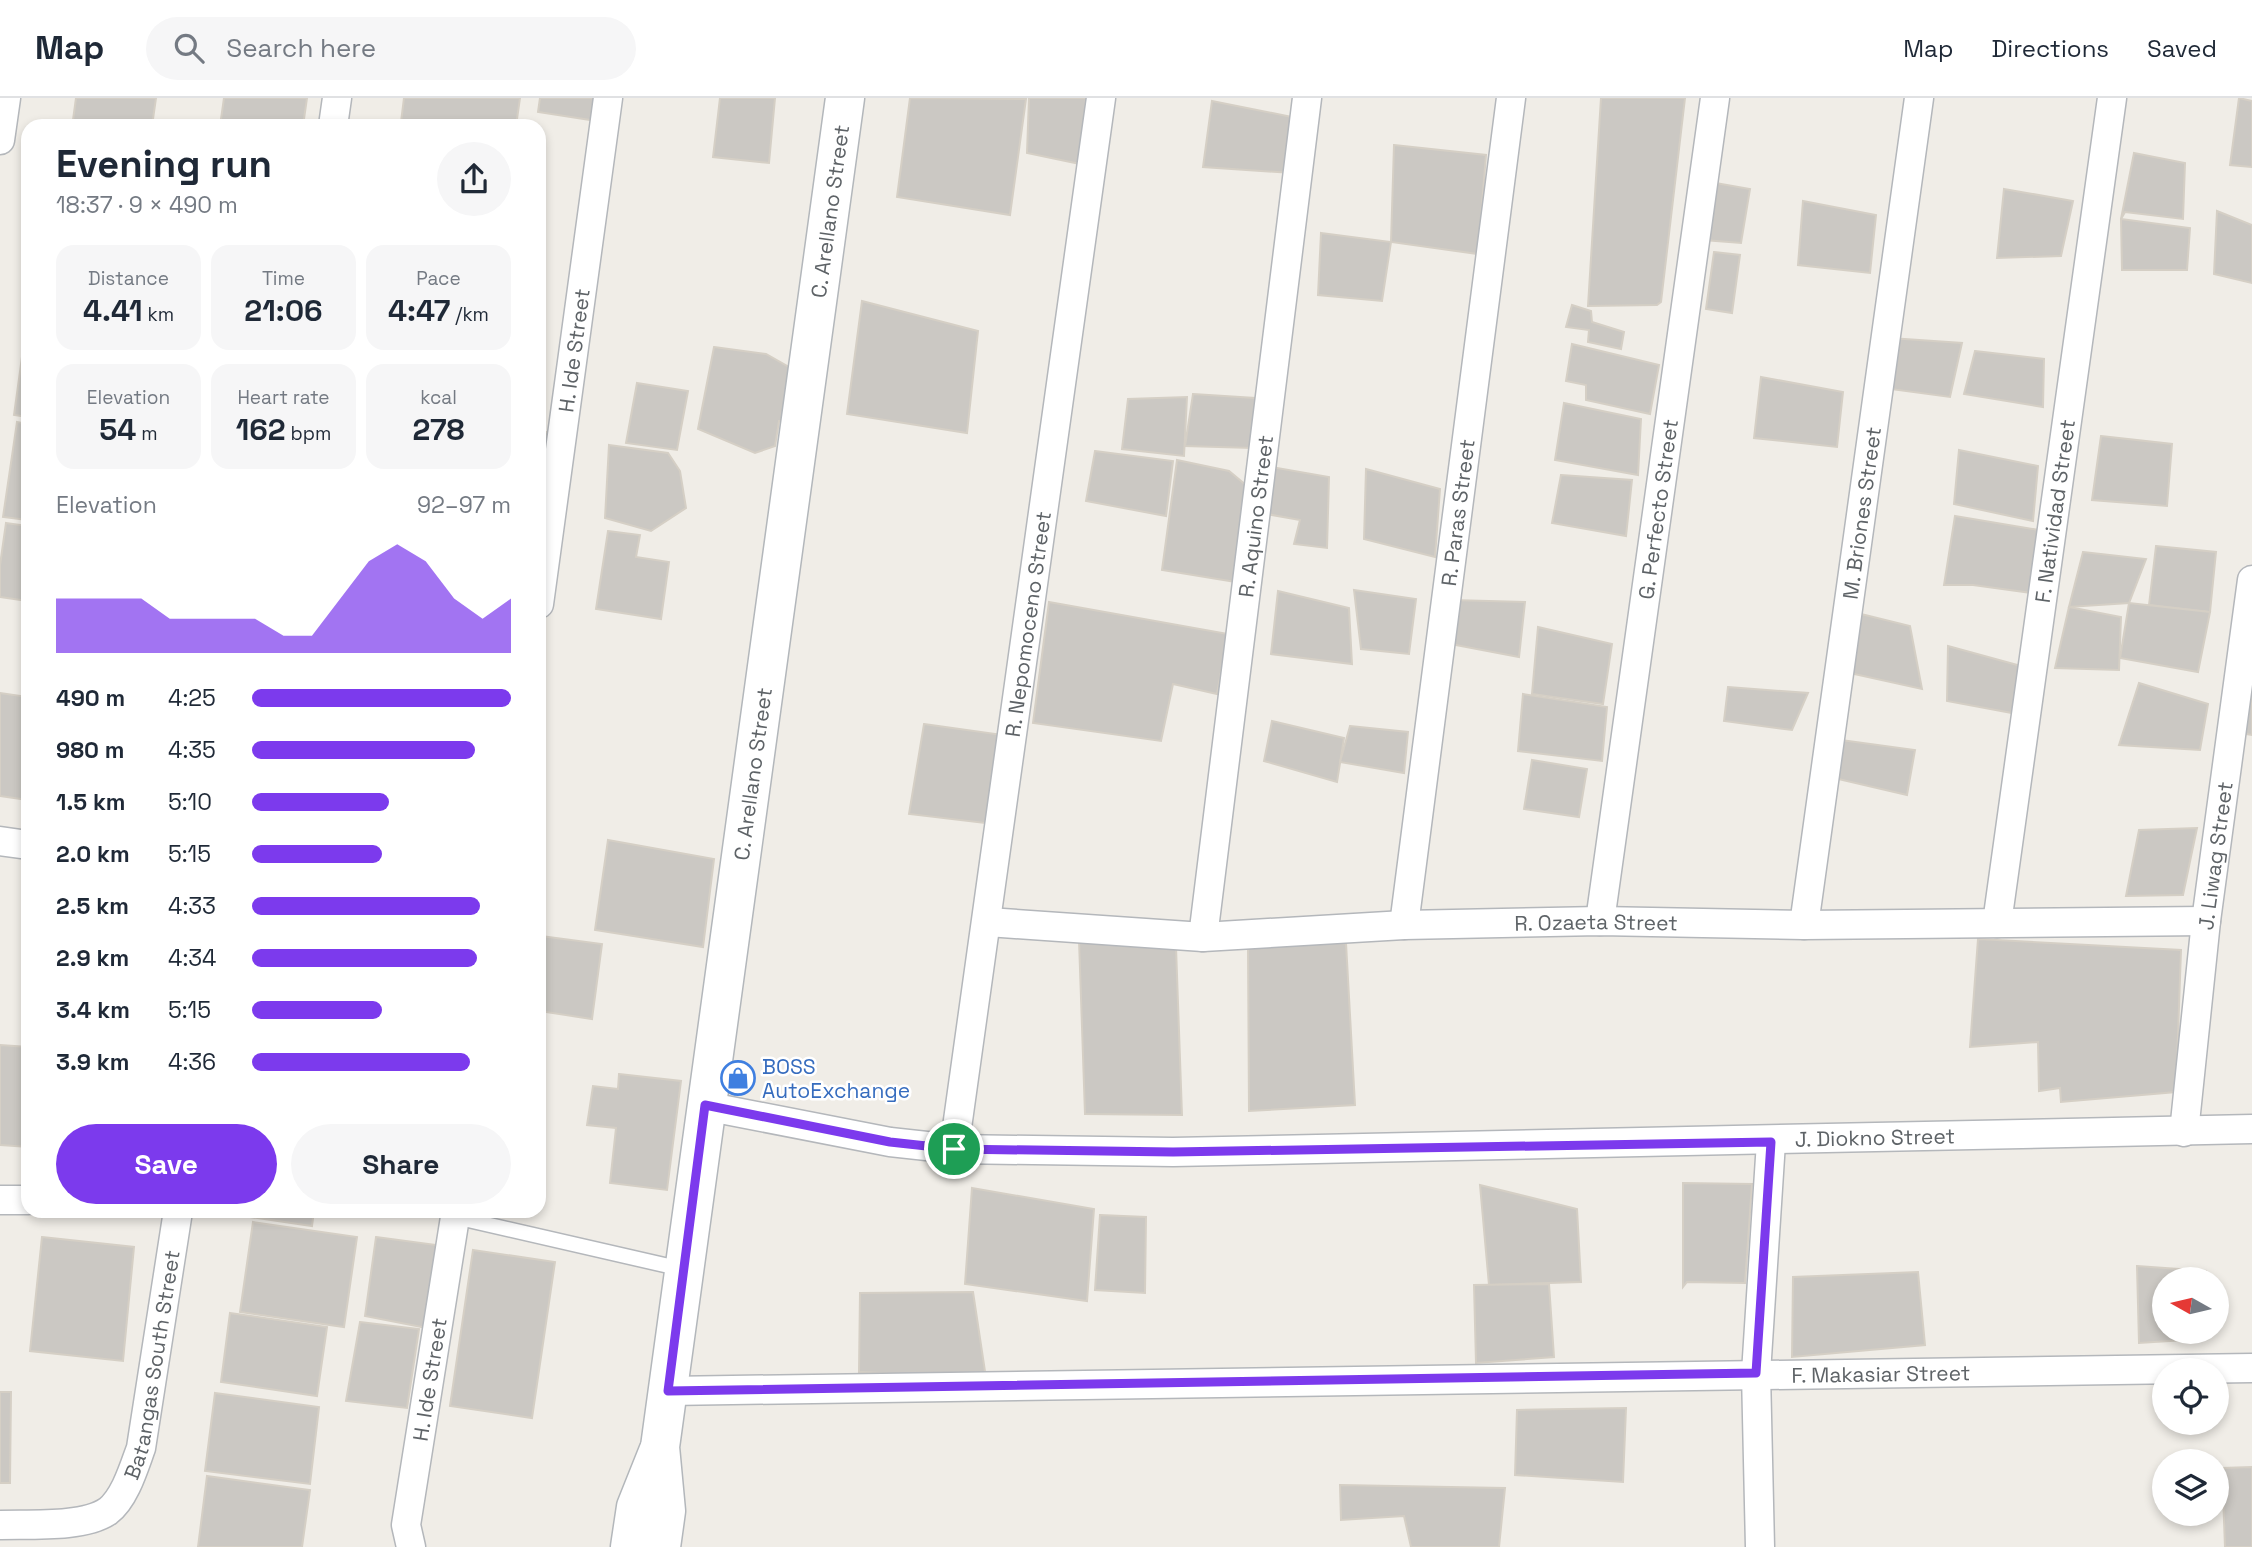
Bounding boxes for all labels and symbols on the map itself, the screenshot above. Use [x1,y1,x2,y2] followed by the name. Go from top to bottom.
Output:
[804,123,855,299] street label: C. Arellano Street
[552,287,595,414] street label: H. Ide Street
[1632,417,1684,601] street label: G. Perfecto Street
[2028,418,2081,604] street label: F. Natividad Street
[1836,425,1887,601] street label: M. Briones Street
[1232,434,1279,599] street label: R. Aquino Street
[1434,437,1480,588] street label: R. Paras Street
[998,509,1057,739] street label: R. Nepomoceno Street
[727,686,778,862] street label: C. Arellano Street
[2192,780,2238,931] street label: J. Liwag Street
[1514,907,1678,936] street label: R. Ozaeta Street
[762,1053,910,1104] place label: BOSS AutoExchange
[719,1059,757,1097] shop icon: BOSS AutoExchange
[924,1119,984,1179] pin
[1795,1122,1955,1152] street label: J. Diokno Street
[117,1248,185,1483] street label: Batangas South Street
[2152,1267,2230,1344] north arrow
[406,1316,452,1443] street label: H. Ide Street
[1791,1359,1971,1388] street label: F. Makasiar Street

